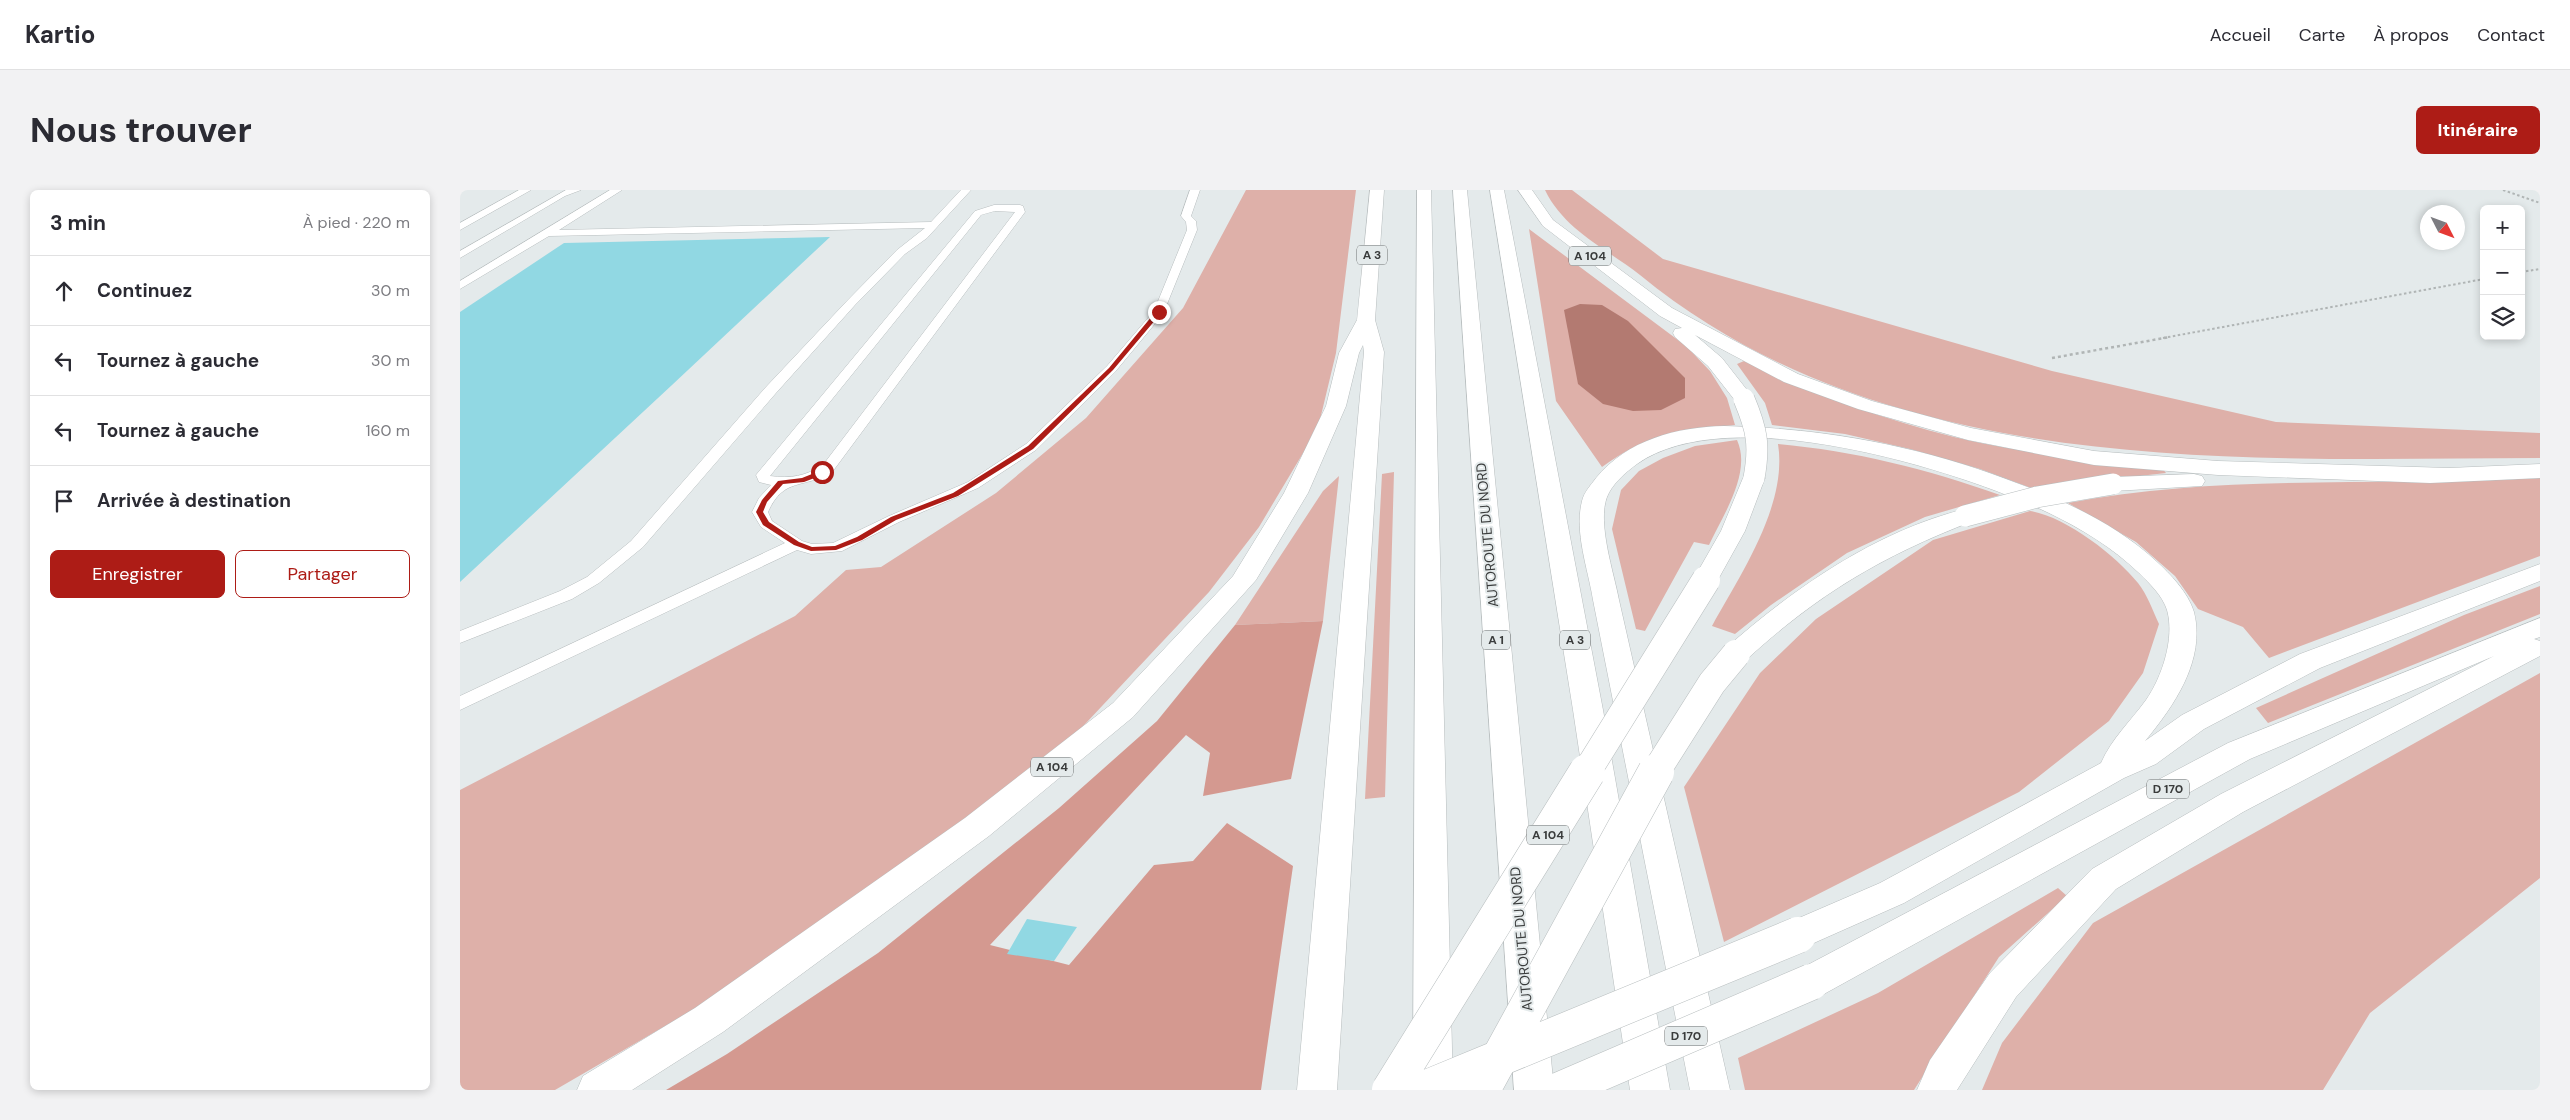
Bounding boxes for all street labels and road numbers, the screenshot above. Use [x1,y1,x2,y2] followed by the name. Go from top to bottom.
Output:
[1357,246,1387,264] road number: A 3
[1569,246,1611,266] road number: A 104
[1472,462,1502,608] street label: AUTOROUTE DU NORD
[1482,630,1510,650] road number: A 1
[1560,630,1590,650] road number: A 3
[1031,758,1073,776] road number: A 104
[2147,780,2189,798] road number: D 170
[1527,826,1569,844] road number: A 104
[1506,866,1536,1012] street label: AUTOROUTE DU NORD
[1665,1026,1707,1046] road number: D 170

